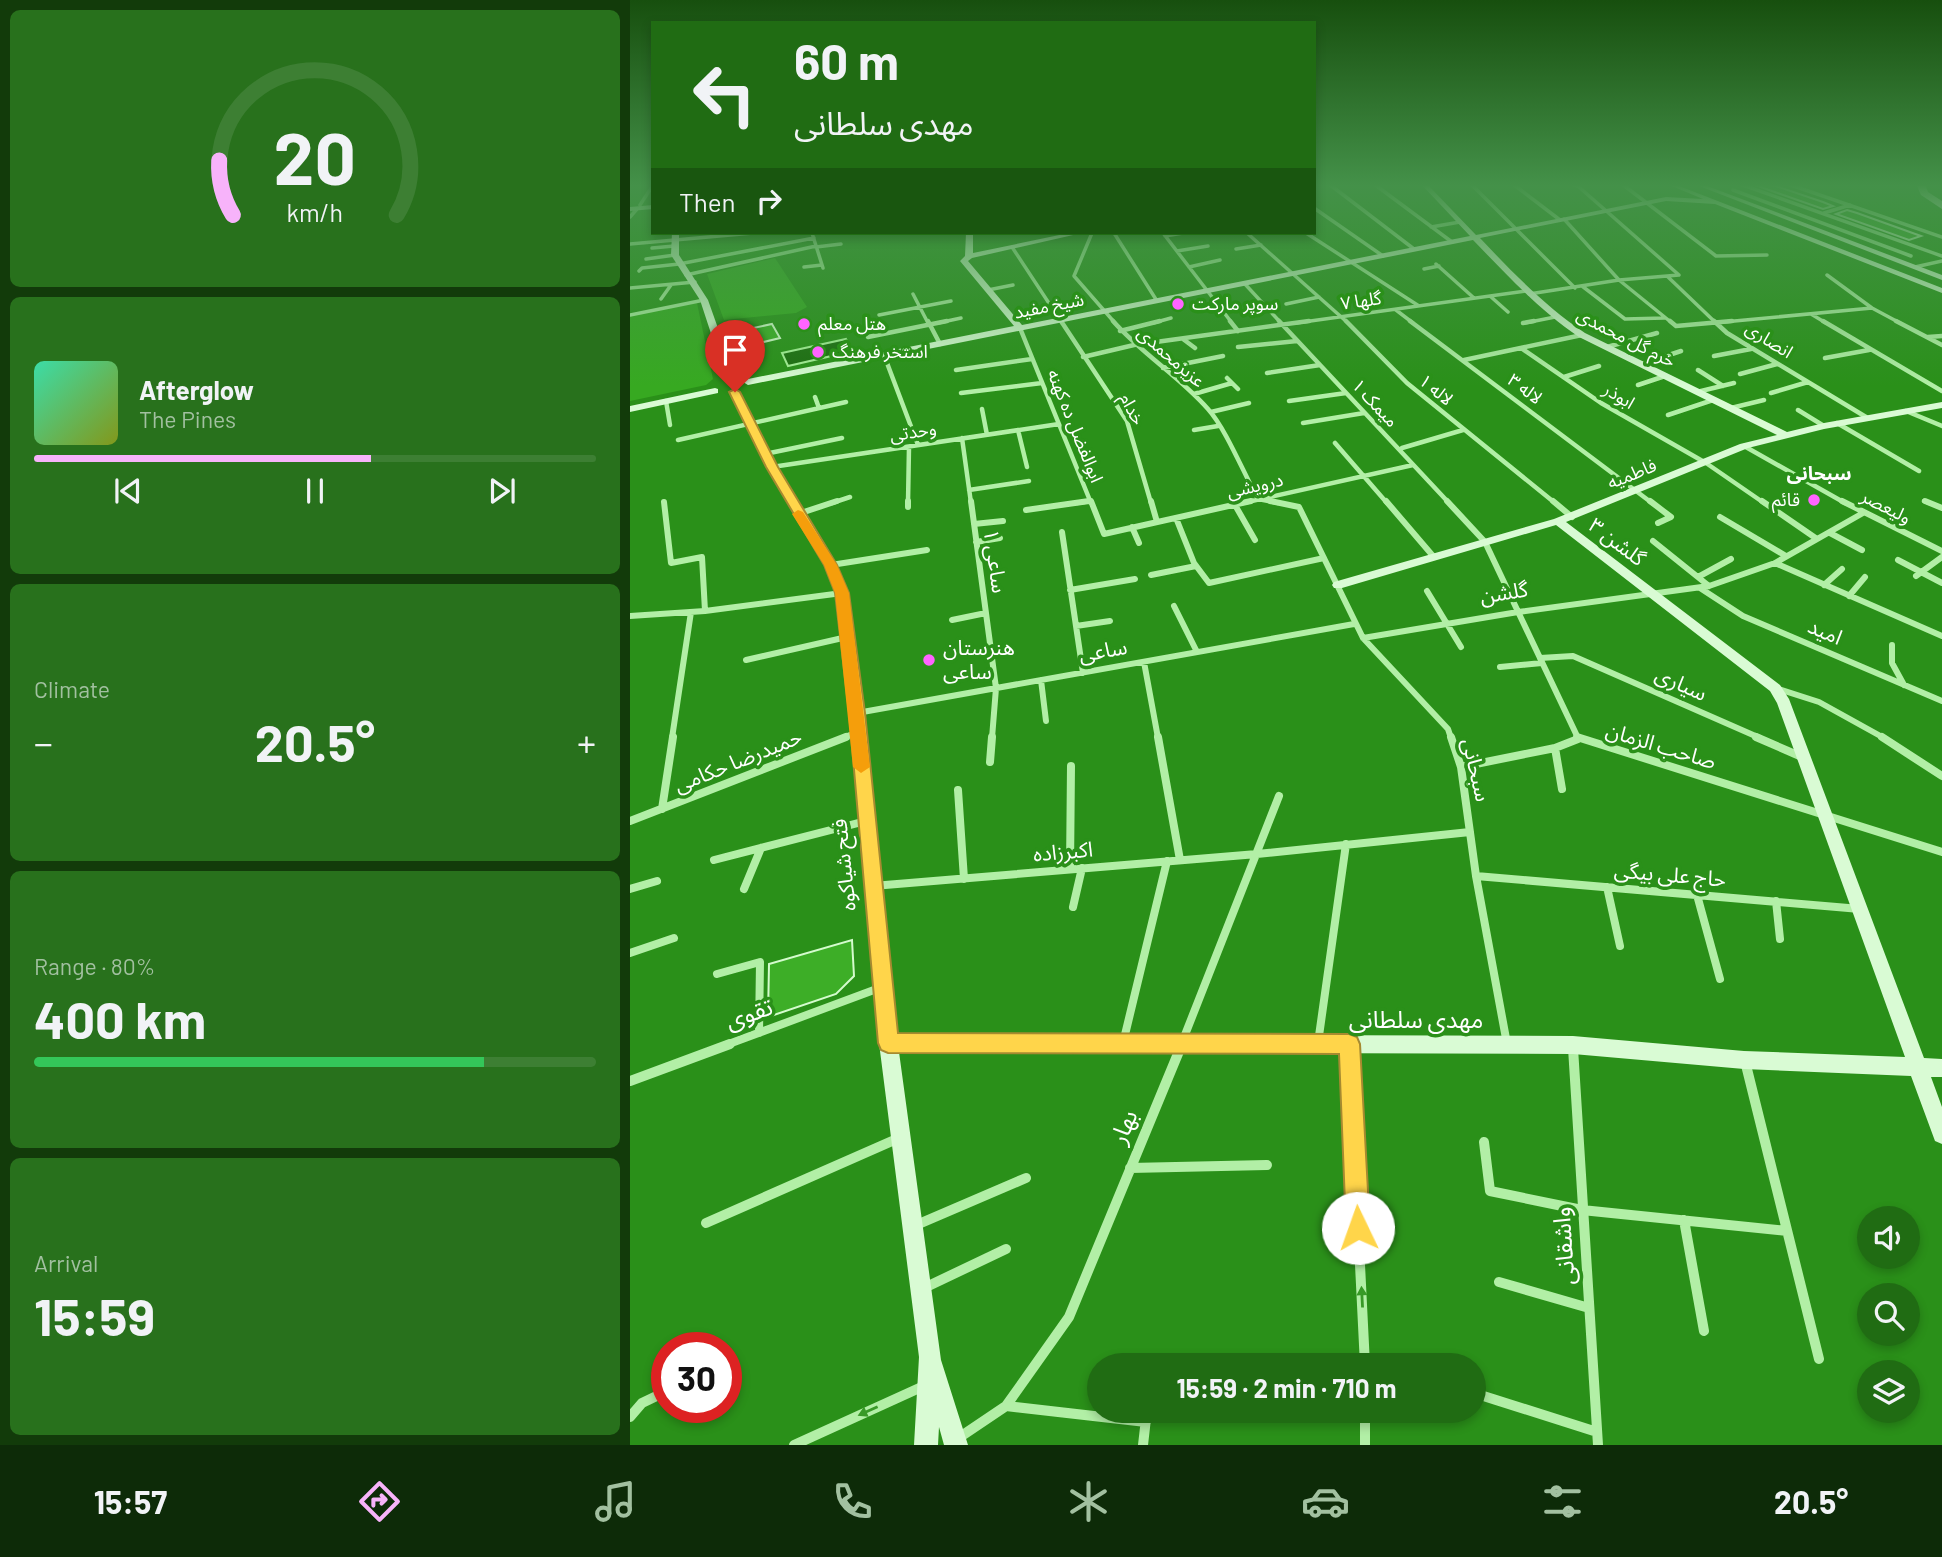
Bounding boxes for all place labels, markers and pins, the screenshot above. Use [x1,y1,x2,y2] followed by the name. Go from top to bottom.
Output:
[1192,292,1278,315] place label: سوپر مارکت
[1170,296,1186,312] marker: سوپر مارکت
[818,312,886,337] place label: هتل معلم
[796,316,812,332] marker: هتل معلم
[705,320,765,392] pin
[832,340,928,363] place label: استخر فرهنگ
[810,344,826,360] marker: استخر فرهنگ
[1772,488,1800,513] place label: قائم
[1806,492,1822,508] marker: قائم
[943,634,1015,684] place label: هنرستان ساعی
[921,652,937,668] marker: هنرستان ساعی

